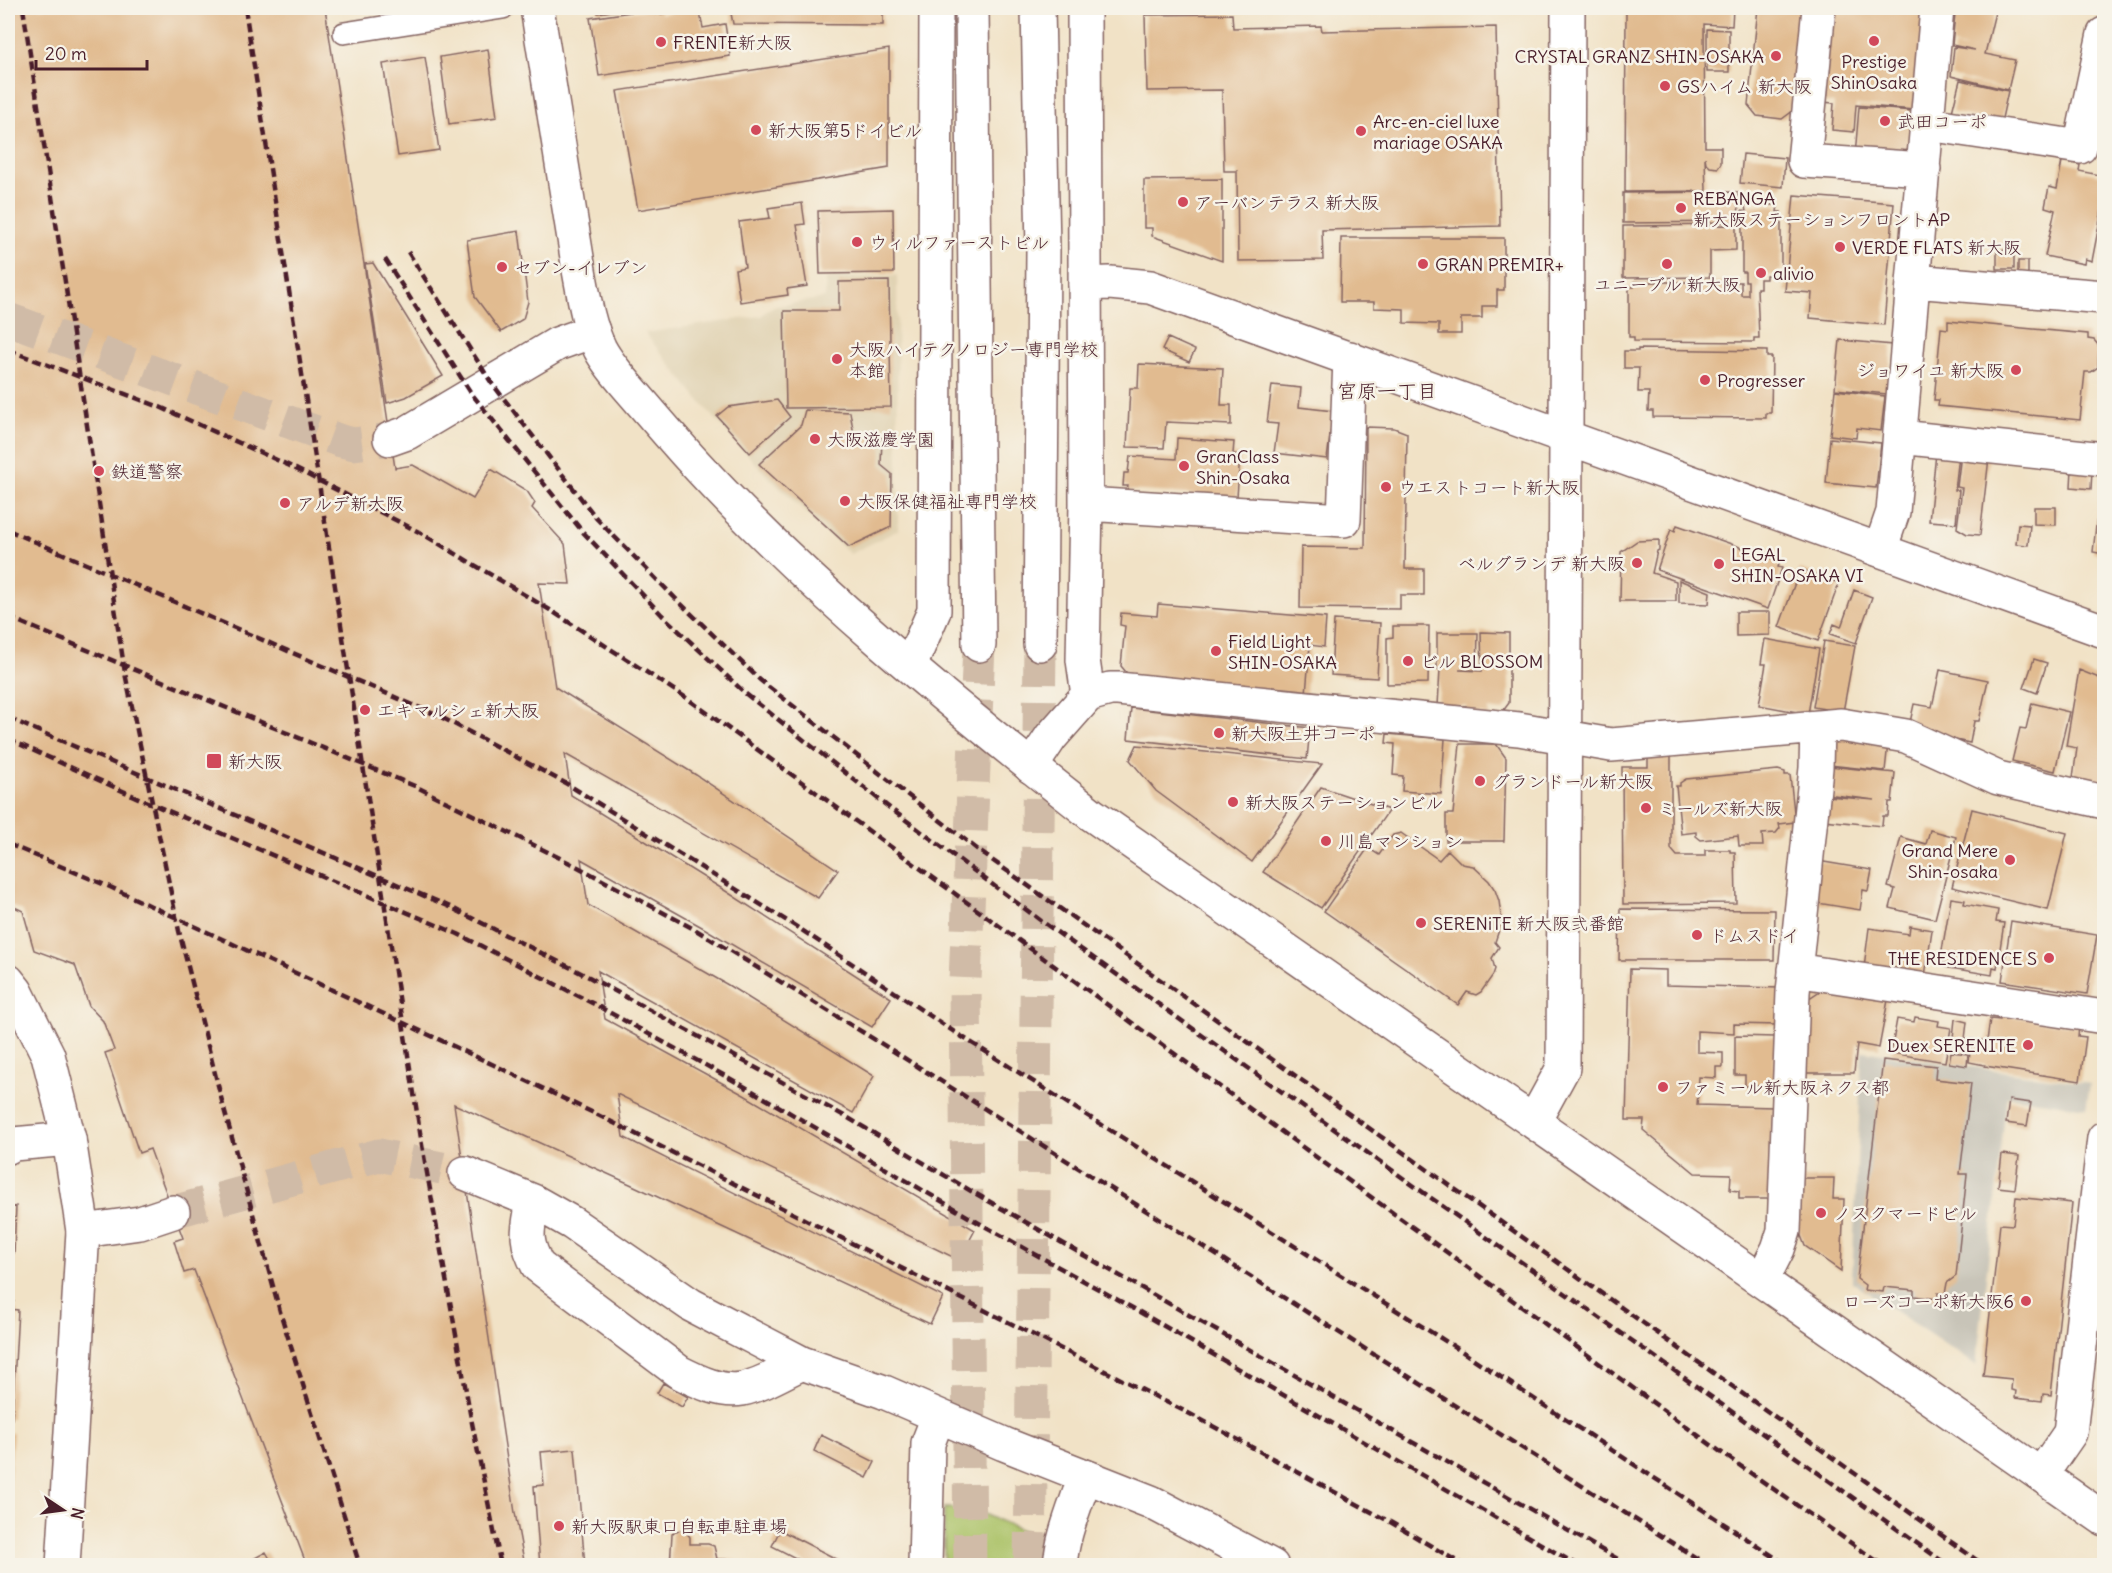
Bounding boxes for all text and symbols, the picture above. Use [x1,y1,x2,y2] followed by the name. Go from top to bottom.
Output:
[673,31,792,54] place label: FRENTE新大阪
[36,33,147,71] scale bar
[1867,34,1881,48] marker: Prestige ShinOsaka
[654,35,668,49] marker: FRENTE新大阪
[45,42,87,65] text: 20 m
[1515,45,1764,68] place label: CRYSTAL GRANZ SHIN-OSAKA
[1769,49,1783,63] marker: CRYSTAL GRANZ SHIN-OSAKA
[1831,50,1917,94] place label: Prestige ShinOsaka
[1677,75,1812,98] place label: GSハイム 新大阪
[1658,79,1672,93] marker: GSハイム 新大阪
[1373,110,1503,154] place label: Arc-en-ciel luxe mariage OSAKA
[1897,110,1987,133] place label: 武田コーポ
[1878,114,1892,128] marker: 武田コーポ
[768,119,922,142] place label: 新大阪第5ドイビル
[749,123,763,137] marker: 新大阪第5ドイビル
[1354,124,1368,138] marker: Arc-en-ciel luxe mariage OSAKA
[1693,187,1950,231] place label: REBANGA 新大阪ステーションフロントAP
[1195,191,1379,214] place label: アーバンテラス 新大阪
[1176,195,1190,209] marker: アーバンテラス 新大阪
[1674,201,1688,215] marker: REBANGA 新大阪ステーションフロントAP
[869,231,1049,254] place label: ウィルファーストビル
[850,235,864,249] marker: ウィルファーストビル
[1852,236,2021,259] place label: VERDE FLATS 新大阪
[1833,240,1847,254] marker: VERDE FLATS 新大阪
[1435,253,1564,276] place label: GRAN PREMIR+
[514,256,648,279] place label: セブン-イレブン
[1416,257,1430,271] marker: GRAN PREMIR+
[1660,257,1674,271] marker: ユニーブル 新大阪
[495,260,509,274] marker: セブン-イレブン
[1773,262,1814,285] place label: alivio
[1754,266,1768,280] marker: alivio
[1594,273,1740,296] place label: ユニーブル 新大阪
[849,338,1098,382] place label: 大阪ハイテクノロジー専門学校 本館
[830,352,844,366] marker: 大阪ハイテクノロジー専門学校 本館
[1856,359,2004,382] place label: ジョワイユ 新大阪
[2009,363,2023,377] marker: ジョワイユ 新大阪
[1717,369,1806,392] place label: Progresser
[1698,373,1712,387] marker: Progresser
[1337,378,1437,403] district label: 宮原一丁目
[827,428,935,451] place label: 大阪滋慶学園
[808,432,822,446] marker: 大阪滋慶学園
[1196,445,1290,489] place label: GranClass Shin-Osaka
[1177,459,1191,473] marker: GranClass Shin-Osaka
[111,460,183,483] place label: 鉄道警察
[92,464,106,478] marker: 鉄道警察
[1398,476,1579,499] place label: ウエストコート新大阪
[1379,480,1393,494] marker: ウエストコート新大阪
[857,490,1037,513] place label: 大阪保健福祉専門学校
[297,492,404,515] place label: アルデ新大阪
[838,494,852,508] marker: 大阪保健福祉専門学校
[278,496,292,510] marker: アルデ新大阪
[1731,543,1864,587] place label: LEGAL SHIN-OSAKA VI
[1458,552,1625,575] place label: ベルグランデ 新大阪
[1630,556,1644,570] marker: ベルグランデ 新大阪
[1712,557,1726,571] marker: LEGAL SHIN-OSAKA VI
[1228,630,1337,674] place label: Field Light SHIN-OSAKA
[1209,644,1223,658] marker: Field Light SHIN-OSAKA
[1420,650,1543,673] place label: ビル BLOSSOM
[1401,654,1415,668] marker: ビル BLOSSOM
[377,699,539,722] place label: エキマルシェ新大阪
[358,703,372,717] marker: エキマルシェ新大阪
[1231,722,1375,745] place label: 新大阪土井コーポ
[1212,726,1226,740] marker: 新大阪土井コーポ
[228,750,282,773] place label: 新大阪
[205,752,223,770] marker: 新大阪
[1492,770,1653,793] place label: グランドール新大阪
[1473,774,1487,788] marker: グランドール新大阪
[1245,791,1443,814] place label: 新大阪ステーションビル
[1226,795,1240,809] marker: 新大阪ステーションビル
[1658,797,1783,820] place label: ミールズ新大阪
[1639,801,1653,815] marker: ミールズ新大阪
[1338,830,1463,853] place label: 川島マンション
[1319,834,1333,848] marker: 川島マンション
[1902,839,1998,883] place label: Grand Mere Shin-osaka
[2003,853,2017,867] marker: Grand Mere Shin-osaka
[1433,912,1624,935] place label: SERENiTE 新大阪弐番館
[1414,916,1428,930] marker: SERENiTE 新大阪弐番館
[1709,924,1799,947] place label: ドムスドイ
[1690,928,1704,942] marker: ドムスドイ
[1888,947,2037,970] place label: THE RESIDENCE S
[2042,951,2056,965] marker: THE RESIDENCE S
[1887,1034,2016,1057] place label: Duex SERENITE
[2021,1038,2035,1052] marker: Duex SERENITE
[1675,1076,1889,1099] place label: ファミール新大阪ネクス都
[1656,1080,1670,1094] marker: ファミール新大阪ネクス都
[1833,1202,1977,1225] place label: ノスクマードビル
[1814,1206,1828,1220] marker: ノスクマードビル
[1843,1290,2014,1313] place label: ローズコーポ新大阪6
[2019,1294,2033,1308] marker: ローズコーポ新大阪6
[33,1480,93,1540] north arrow
[67,1506,89,1521] text: N
[571,1515,787,1538] place label: 新大阪駅東口自転車駐車場
[552,1519,566,1533] marker: 新大阪駅東口自転車駐車場

